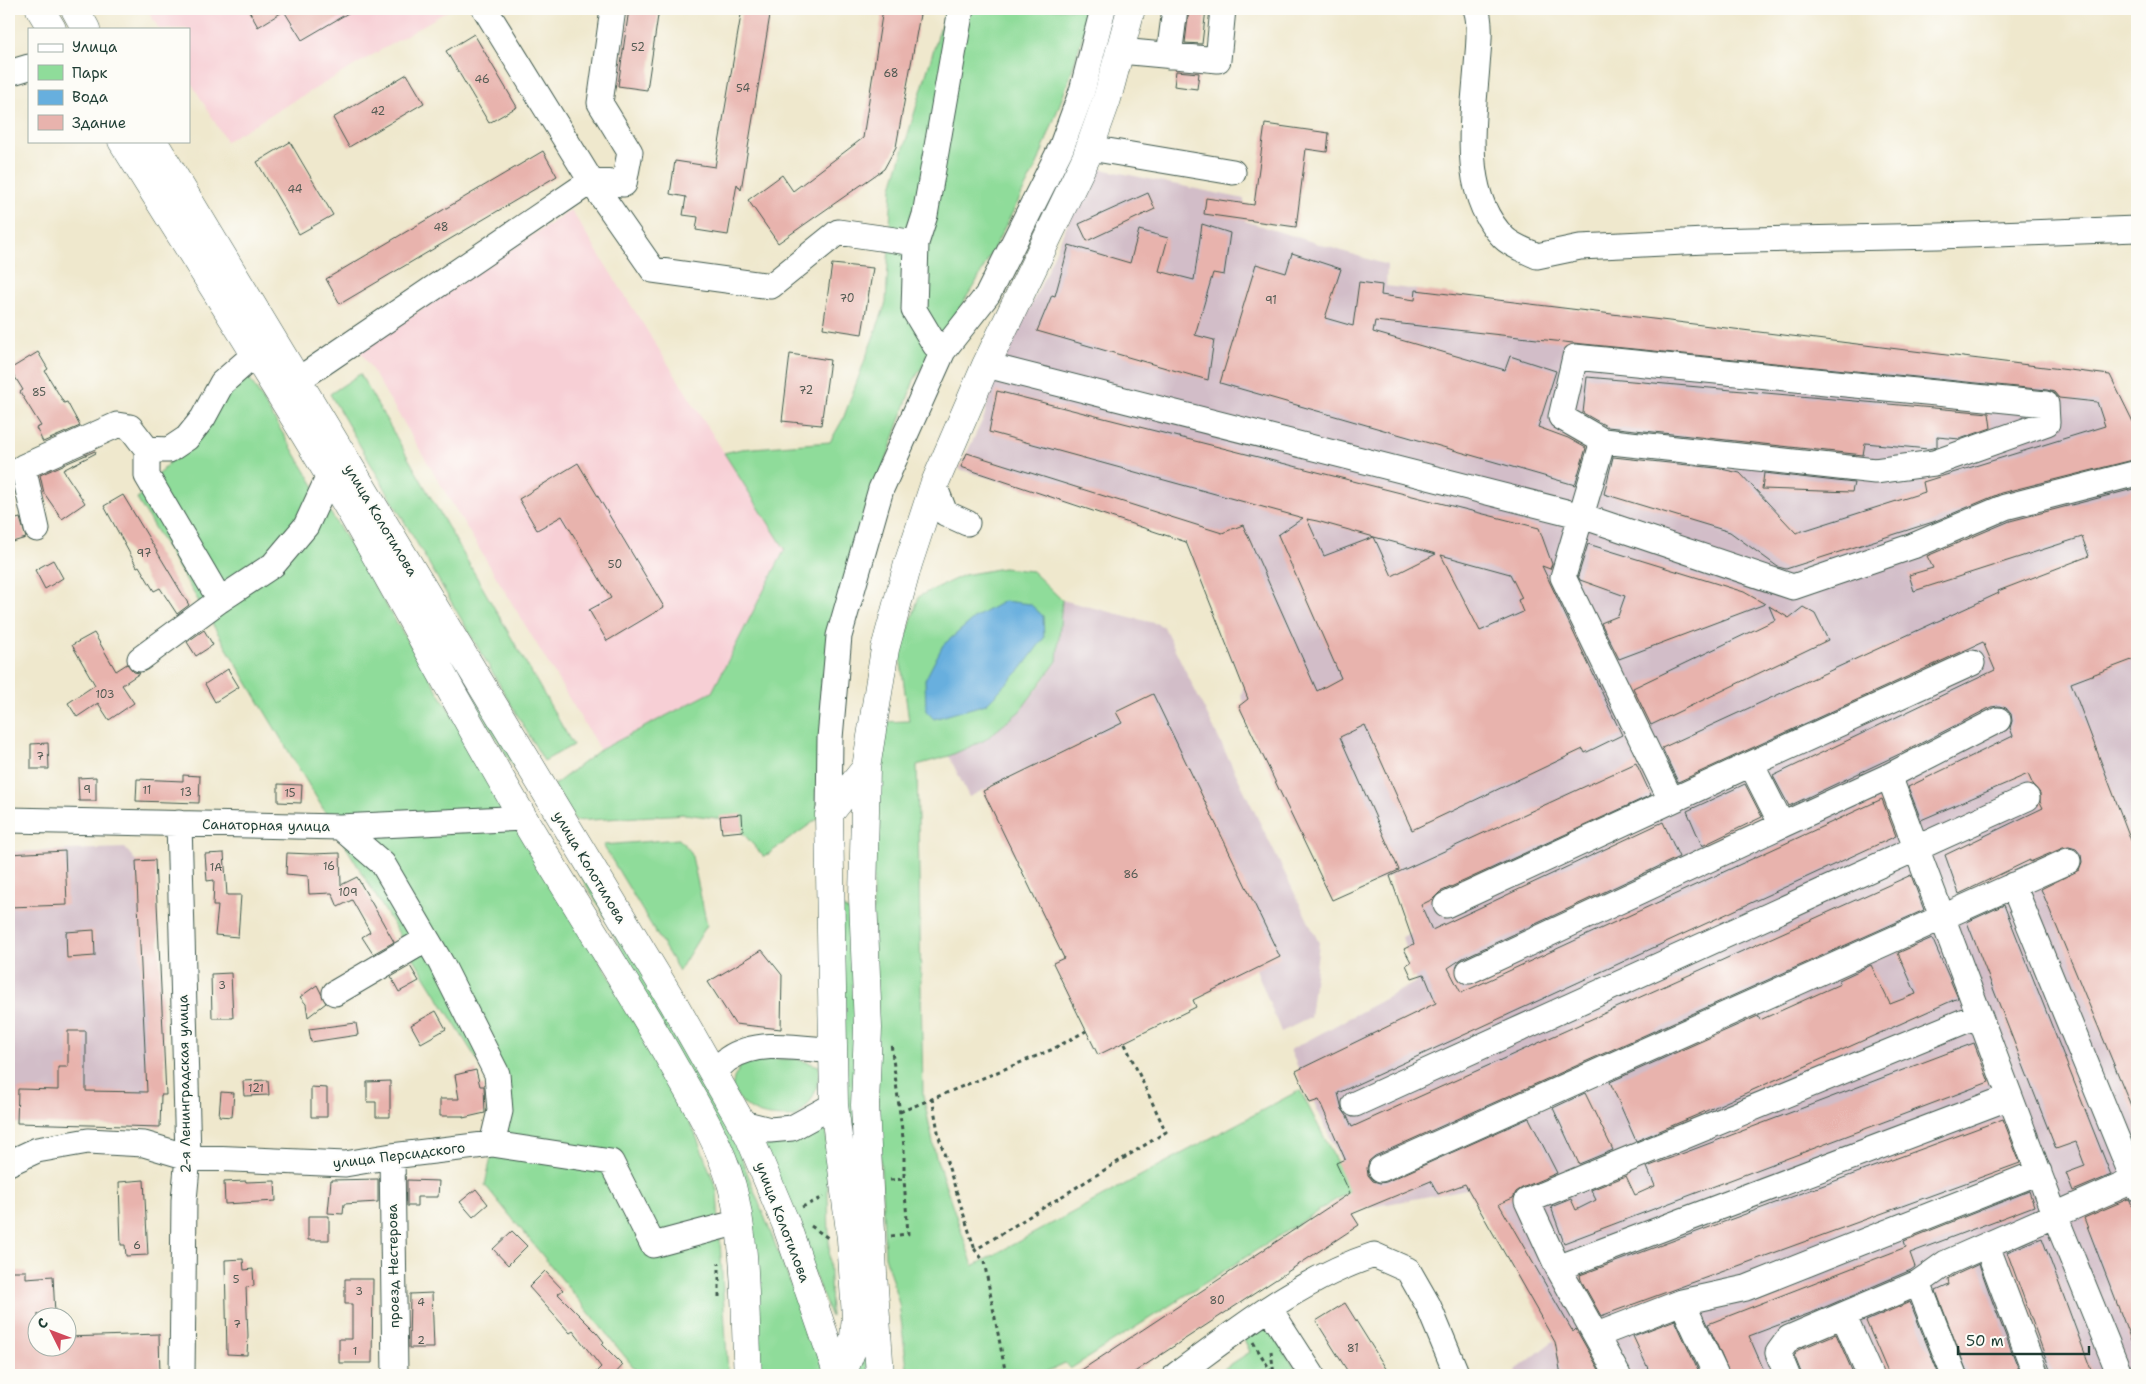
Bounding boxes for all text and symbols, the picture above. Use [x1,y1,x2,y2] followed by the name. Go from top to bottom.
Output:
[28,28,190,142] legend
[72,37,118,57] text: Улица
[631,40,645,55] house number: 52
[72,63,108,83] text: Парк
[884,66,898,81] house number: 68
[474,72,490,87] house number: 46
[736,81,750,96] house number: 54
[72,87,109,107] text: Вода
[371,104,385,119] house number: 42
[72,113,126,133] text: Здание
[287,182,303,197] house number: 44
[433,220,449,235] house number: 48
[839,291,855,306] house number: 70
[1265,293,1277,308] house number: 91
[799,383,813,398] house number: 72
[32,385,46,400] house number: 85
[340,461,422,580] street label: улица Колотилова
[137,546,152,561] house number: 97
[608,557,622,572] house number: 50
[95,687,115,702] house number: 103
[36,749,44,764] house number: 7
[83,782,91,797] house number: 9
[143,783,151,798] house number: 11
[180,785,192,800] house number: 13
[284,786,296,801] house number: 15
[549,808,631,927] street label: улица Колотилова
[202,815,330,835] street label: Санаторная улица
[323,859,335,874] house number: 16
[210,860,222,875] house number: 1А
[1123,867,1139,882] house number: 86
[338,885,358,900] house number: 109
[218,978,226,993] house number: 3
[173,994,195,1174] street label: 2-я Ленинградская улица
[248,1081,264,1096] house number: 121
[332,1138,466,1172] street label: улица Персидского
[752,1159,814,1285] street label: улица Колотилова
[383,1203,403,1328] street label: проезд Нестерова
[133,1238,141,1253] house number: 6
[233,1272,240,1287] house number: 5
[355,1284,363,1299] house number: 3
[1209,1293,1225,1308] house number: 80
[417,1295,425,1310] house number: 4
[28,1306,78,1356] north arrow
[33,1314,52,1333] text: С
[233,1317,241,1332] house number: 7
[1958,1324,2090,1356] scale bar
[1966,1331,2004,1351] text: 50 m
[417,1333,425,1348] house number: 2
[1347,1341,1359,1356] house number: 81
[353,1344,357,1359] house number: 1

